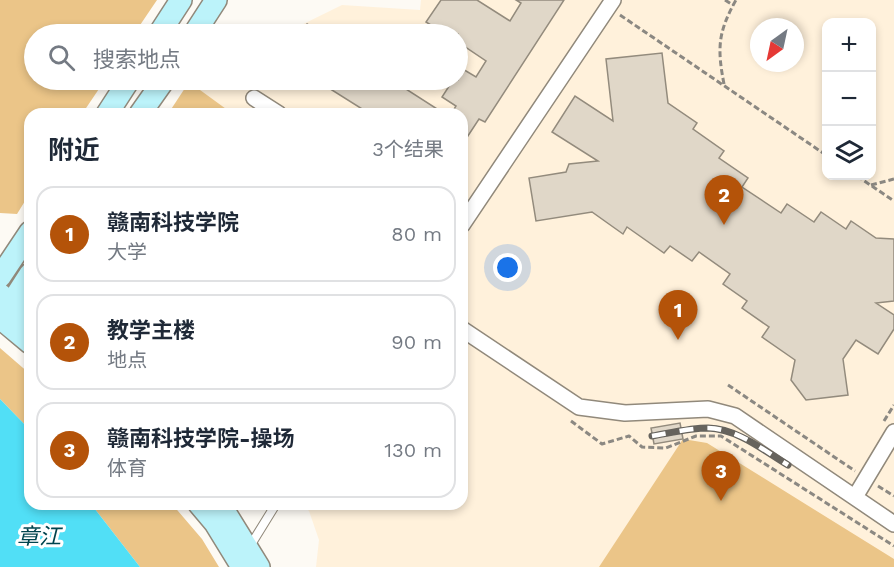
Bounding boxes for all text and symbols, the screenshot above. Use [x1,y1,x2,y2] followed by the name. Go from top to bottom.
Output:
[750,18,804,72] north arrow
[822,18,876,180] map controls
[822,18,876,72] button: +
[24,24,468,90] search box
[45,41,78,74] icon: search
[93,47,181,72] text: 搜索地点
[822,72,876,126] button: −
[822,126,876,180] button: layers
[48,135,100,165] text: 附近
[372,137,444,161] text: 3个结果
[704,176,744,225] pin: 2
[107,210,239,235] text: 赣南科技学院
[65,222,74,246] text: 1
[391,222,442,246] text: 80 m
[107,240,147,264] text: 大学
[493,253,522,282] your location
[658,290,698,340] pin: 1
[107,318,195,343] text: 教学主楼
[64,330,75,354] text: 2
[391,330,442,354] text: 90 m
[107,348,147,372] text: 地点
[107,426,295,451] text: 赣南科技学院-操场
[64,438,75,462] text: 3
[384,438,442,462] text: 130 m
[702,452,740,501] pin: 3
[107,456,147,480] text: 体育
[17,524,63,549] water label: 章江

